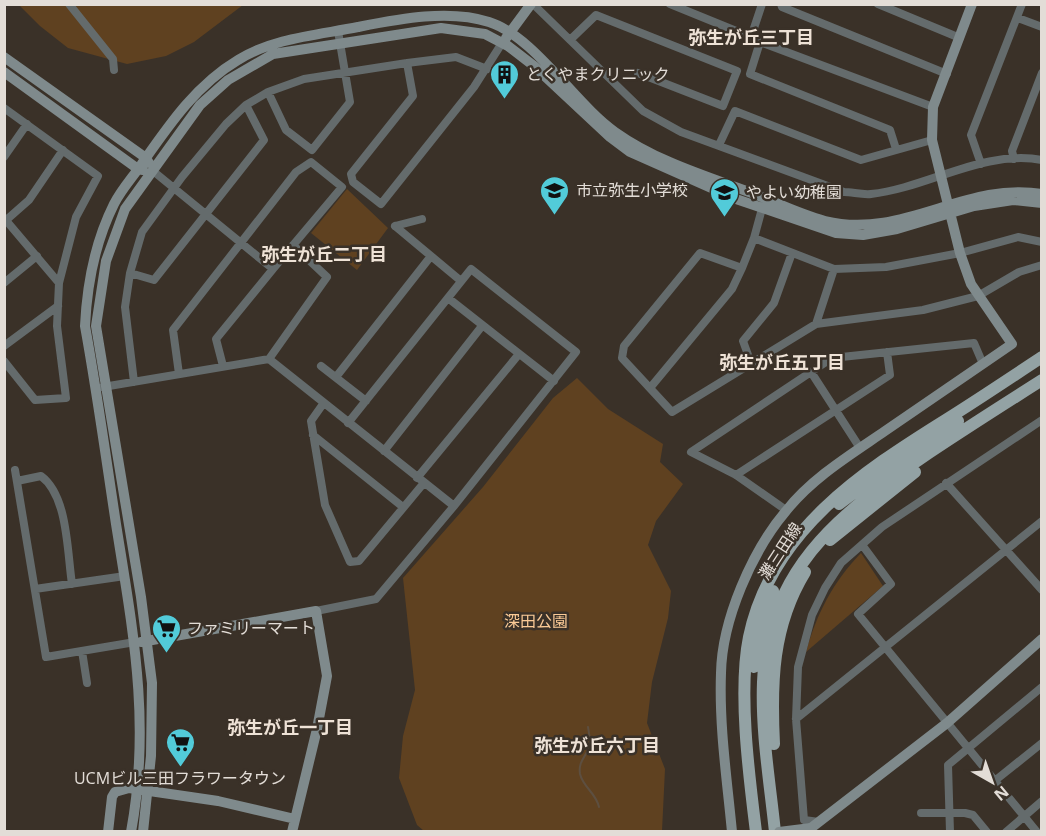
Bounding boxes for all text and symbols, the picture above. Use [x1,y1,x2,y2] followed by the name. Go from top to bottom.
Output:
[688,25,814,49] district label: 弥生が丘三丁目
[489,58,521,100] building icon: とくやまクリニック
[526,63,670,85] place label: とくやまクリニック
[539,174,571,216] school or university icon: 市立弥生小学校
[709,176,741,218] school or university icon: やよい幼稚園
[576,179,688,201] place label: 市立弥生小学校
[746,181,842,203] place label: やよい幼稚園
[261,242,387,266] district label: 弥生が丘二丁目
[719,350,845,374] district label: 弥生が丘五丁目
[753,518,807,584] street label: 灘三田線
[504,610,568,632] park label: 深田公園
[150,612,182,654] supermarket icon: ファミリーマート
[187,617,315,639] place label: ファミリーマート
[227,715,353,739] district label: 弥生が丘一丁目
[164,726,196,768] supermarket icon: UCMビル三田フラワータウン
[534,733,660,757] district label: 弥生が丘六丁目
[962,752,1022,812] north arrow
[74,767,286,789] place label: UCMビル三田フラワータウン
[990,781,1014,806] text: N

